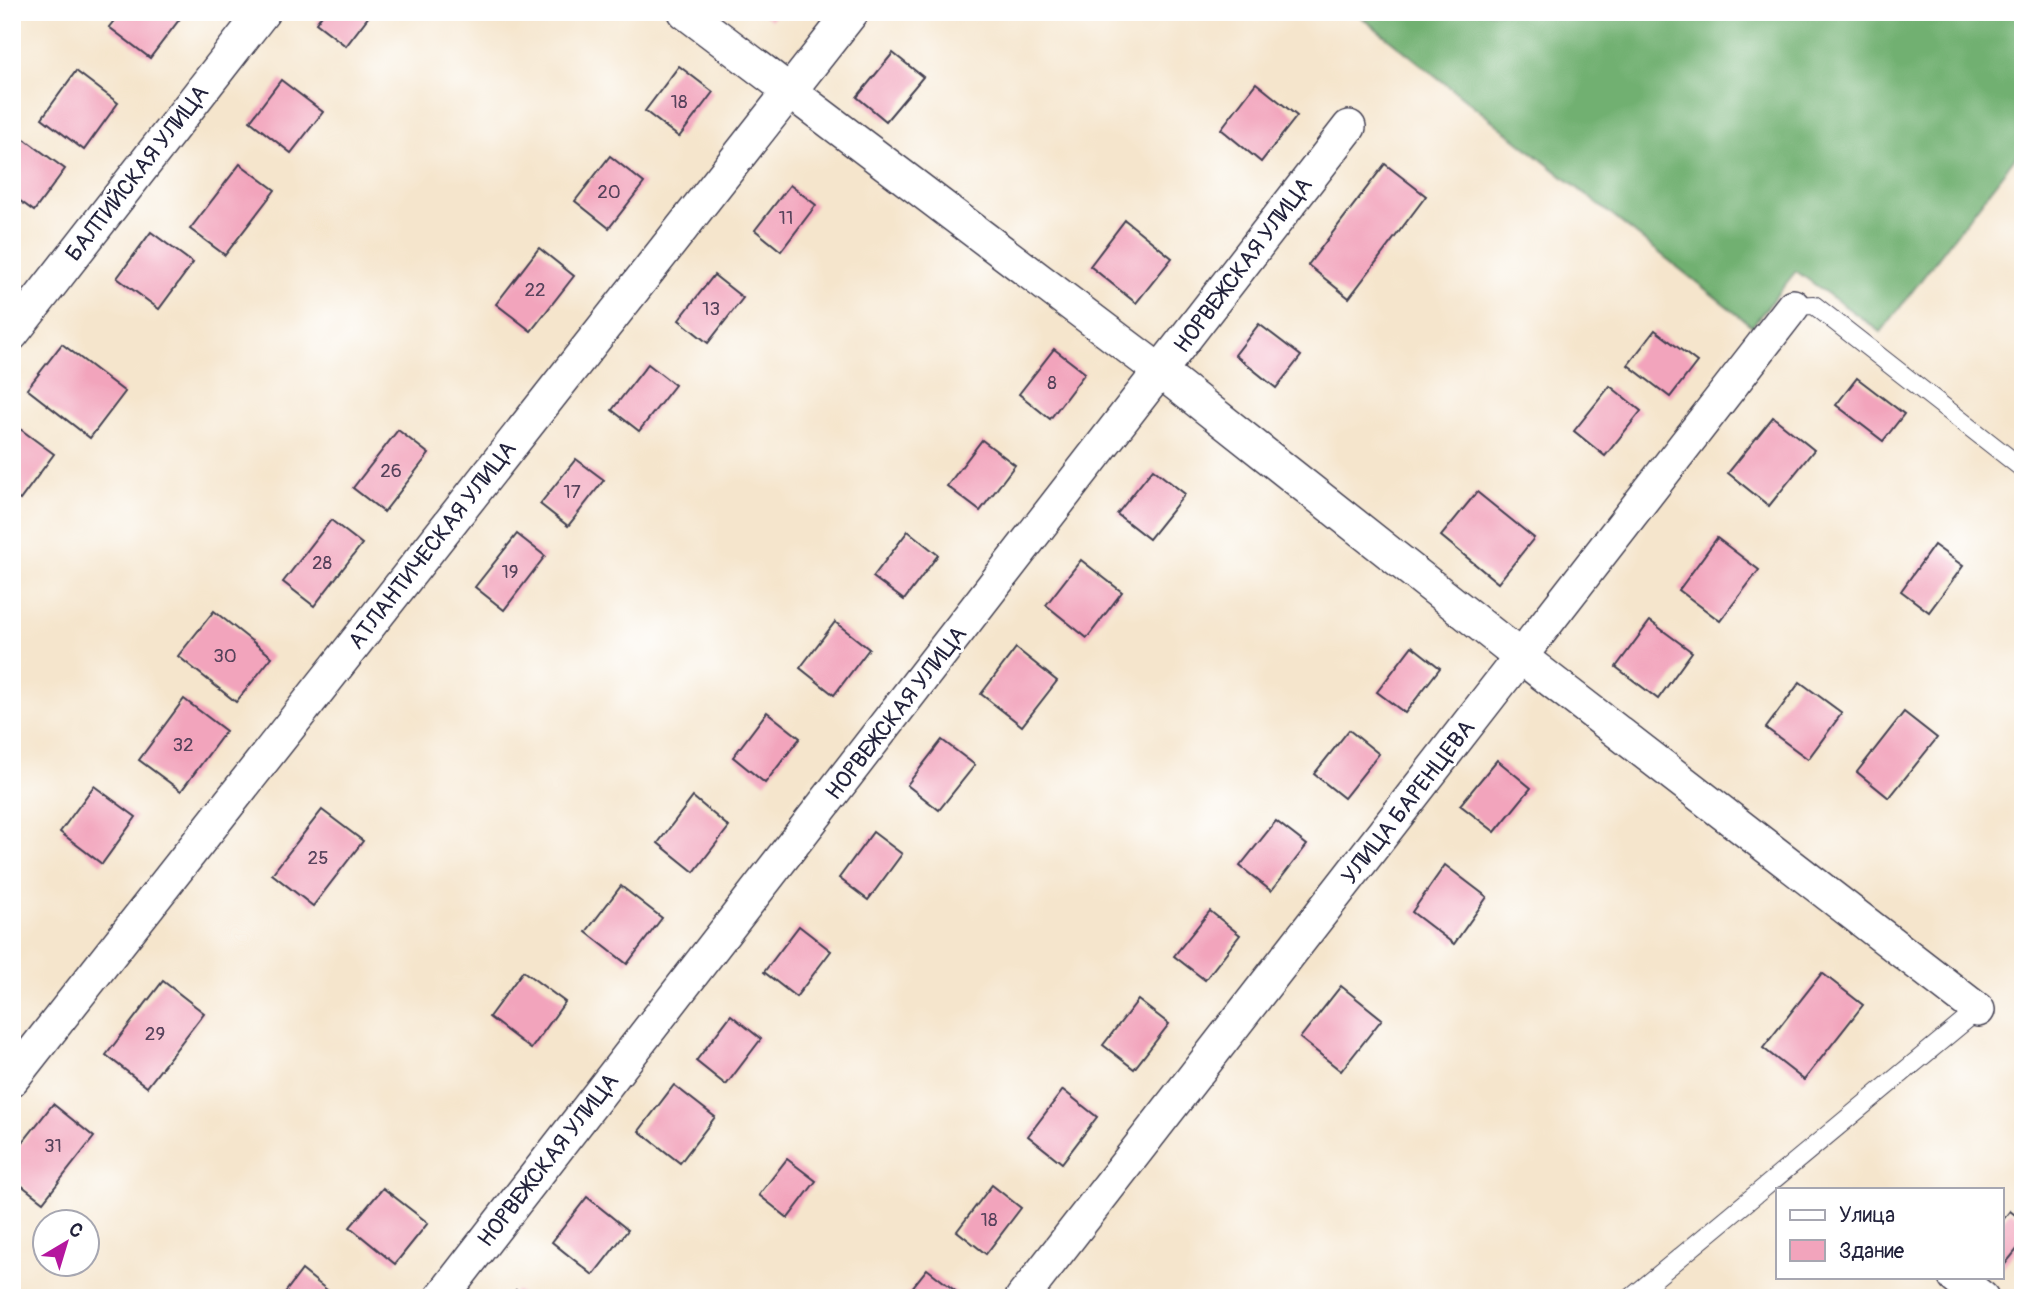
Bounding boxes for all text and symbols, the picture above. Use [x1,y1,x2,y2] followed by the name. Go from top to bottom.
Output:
[59,79,215,267] street label: БАЛТИЙСКАЯ УЛИЦА
[670,90,688,114] house number: 18
[1167,171,1319,359] street label: НОРВЕЖСКАЯ УЛИЦА
[597,180,621,204] house number: 20
[779,206,793,230] house number: 11
[524,278,546,302] house number: 22
[702,297,720,321] house number: 13
[1047,371,1057,395] house number: 8
[342,435,522,655] street label: АТЛАНТИЧЕСКАЯ УЛИЦА
[380,459,402,483] house number: 26
[563,480,581,504] house number: 17
[312,551,332,575] house number: 28
[501,560,519,584] house number: 19
[819,620,973,806] street label: НОРВЕЖСКАЯ УЛИЦА
[213,644,237,668] house number: 30
[1335,714,1481,890] street label: УЛИЦА БАРЕНЦЕВА
[172,733,194,757] house number: 32
[308,846,328,870] house number: 25
[145,1022,165,1046] house number: 29
[471,1067,625,1253] street label: НОРВЕЖСКАЯ УЛИЦА
[44,1134,62,1158] house number: 31
[1776,1188,2004,1278] legend
[1839,1202,1895,1229] text: Улица
[32,1208,102,1278] north arrow
[980,1208,998,1232] house number: 18
[64,1217,88,1244] text: С
[1839,1238,1905,1265] text: Здание

